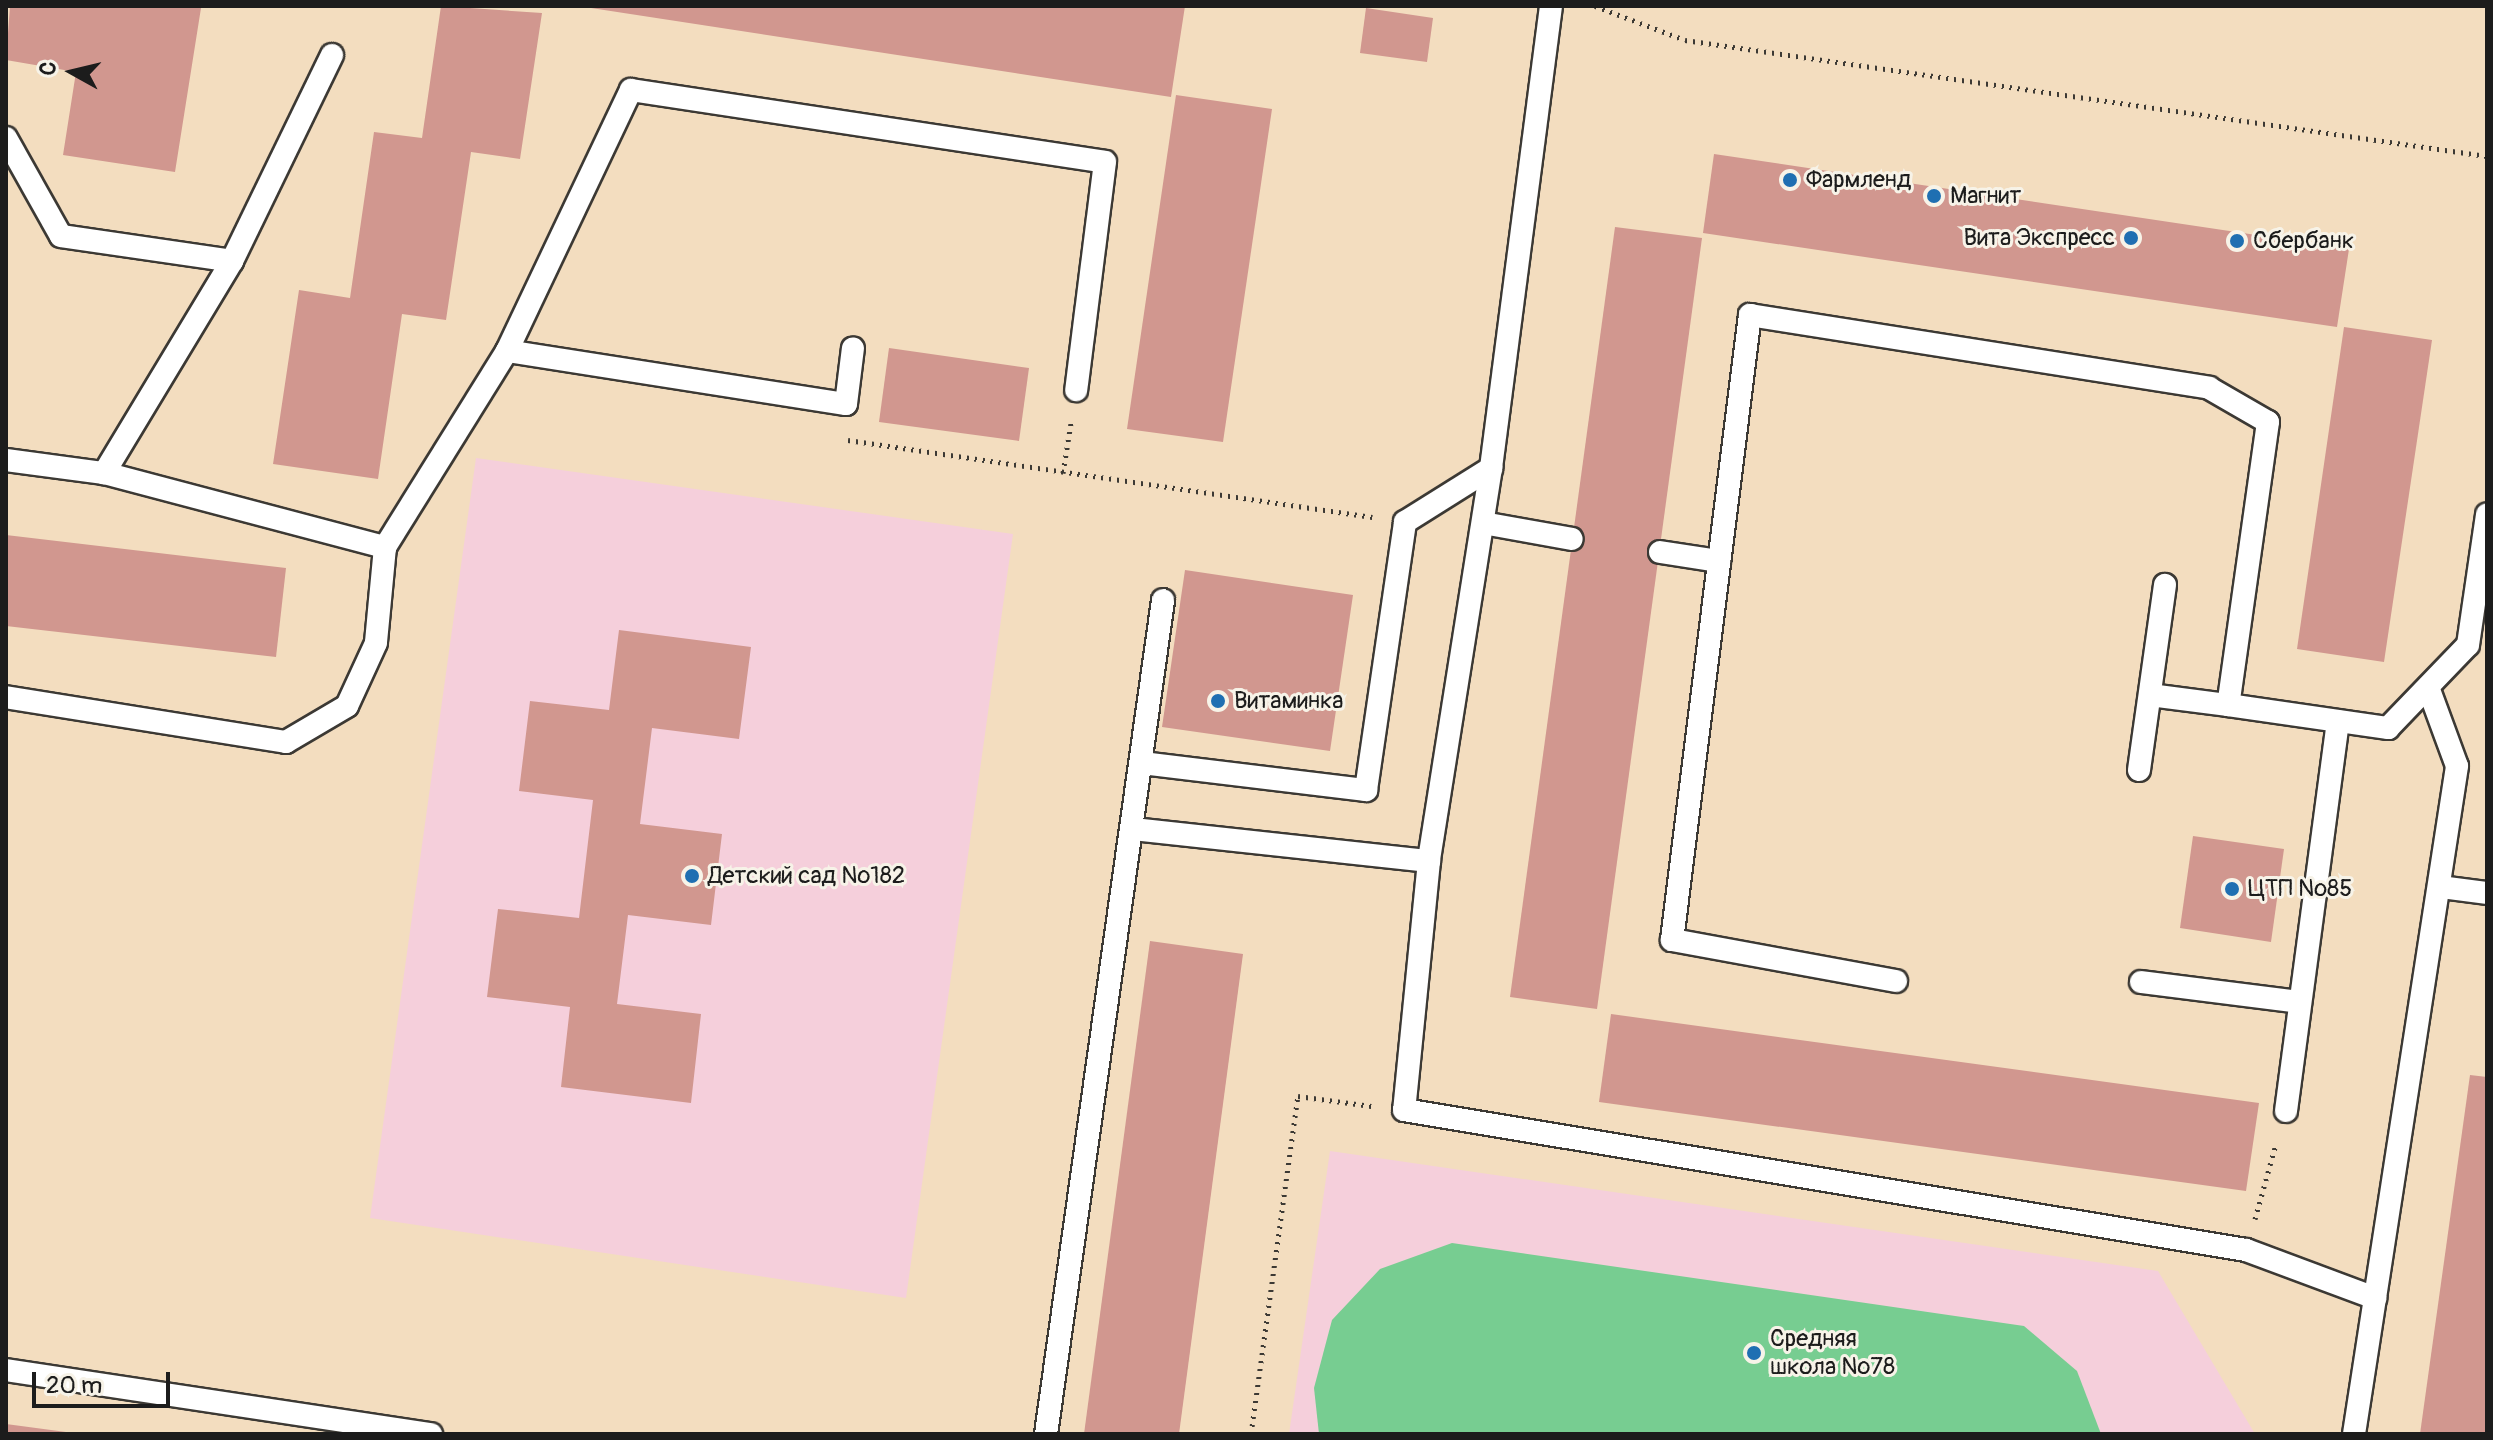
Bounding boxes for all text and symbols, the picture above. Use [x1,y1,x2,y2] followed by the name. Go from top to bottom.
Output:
[32,32,112,112] north arrow
[33,60,63,77] text: С
[1806,166,1911,194] place label: Фармленд
[1781,171,1799,189] marker: Фармленд
[1950,182,2021,210] place label: Магнит
[1925,187,1943,205] marker: Магнит
[1964,224,2115,252] place label: Вита Экспресс
[2253,227,2354,255] place label: Сбербанк
[2122,229,2140,247] marker: Вита Экспресс
[2228,232,2246,250] marker: Сбербанк
[1234,687,1343,715] place label: Витаминка
[1209,692,1227,710] marker: Витаминка
[708,862,905,890] place label: Детский сад №182
[683,867,701,885] marker: Детский сад №182
[2248,875,2352,903] place label: ЦТП №85
[2223,880,2241,898] marker: ЦТП №85
[1770,1325,1895,1381] place label: Средняя школа №78
[1745,1344,1763,1362] marker: Средняя школа №78
[36,1356,174,1406] scale bar
[46,1371,102,1400] text: 20 m

